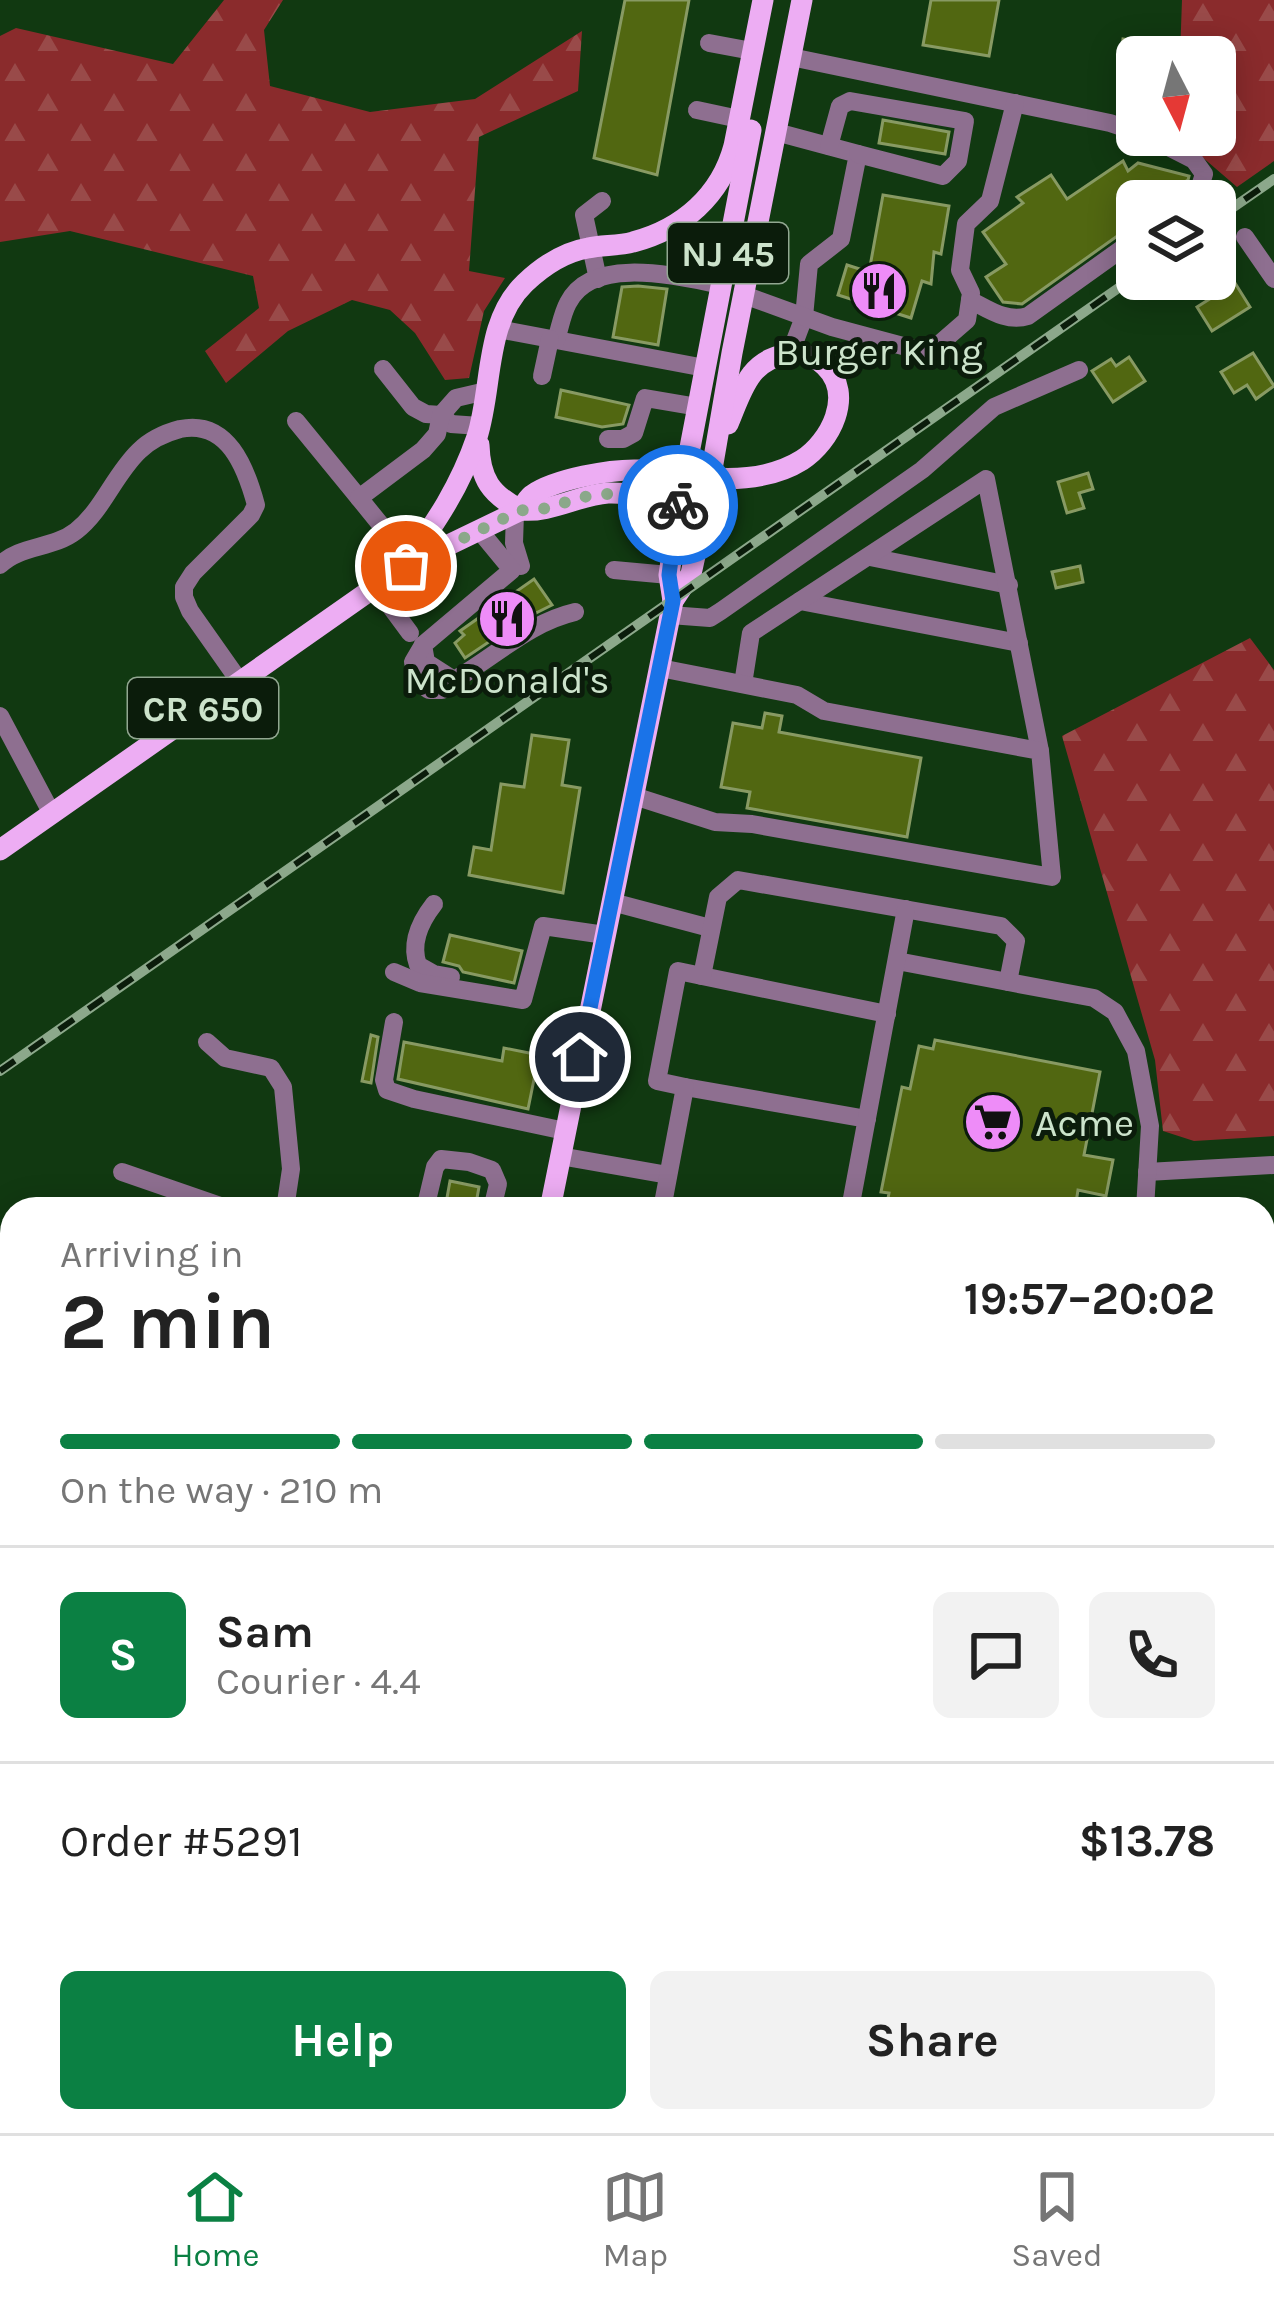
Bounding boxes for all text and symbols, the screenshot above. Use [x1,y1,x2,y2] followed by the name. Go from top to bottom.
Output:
[1116,36,1236,156] north arrow
[1116,36,1236,300] map controls
[1116,180,1236,300] button: layers
[668,223,788,283] road number: NJ 45
[848,260,910,322] restaurant icon: Burger King
[775,329,983,375] place label: Burger King
[618,445,738,565] courier
[645,472,711,538] icon: bike
[355,515,457,617] pin
[373,533,439,599] icon: bag
[476,588,538,650] restaurant icon: McDonald's
[404,657,610,703] place label: McDonald's
[128,678,278,738] road number: CR 650
[529,1006,631,1108] pin
[547,1024,613,1090] icon: home
[962,1091,1024,1153] supermarket icon: Acme
[1035,1100,1134,1146] place label: Acme
[60,1231,243,1277] text: Arriving in
[964,1273,1215,1325] text: 19:57–20:02
[60,1276,275,1368] text: 2 min
[60,1467,383,1513] text: On the way · 210 m
[933,1592,1059,1718] button: chat
[1089,1592,1215,1718] button: phone
[216,1606,314,1658] text: Sam
[109,1629,137,1681] text: S
[216,1658,421,1704] text: Courier · 4.4
[60,1815,303,1867] text: Order #5291
[1079,1815,1215,1867] text: $13.78
[60,1971,626,2109] button: Help
[650,1971,1215,2109] button: Share
[171,2164,259,2274] tab: Home
[602,2164,668,2274] tab: Map
[1011,2164,1103,2274] tab: Saved

